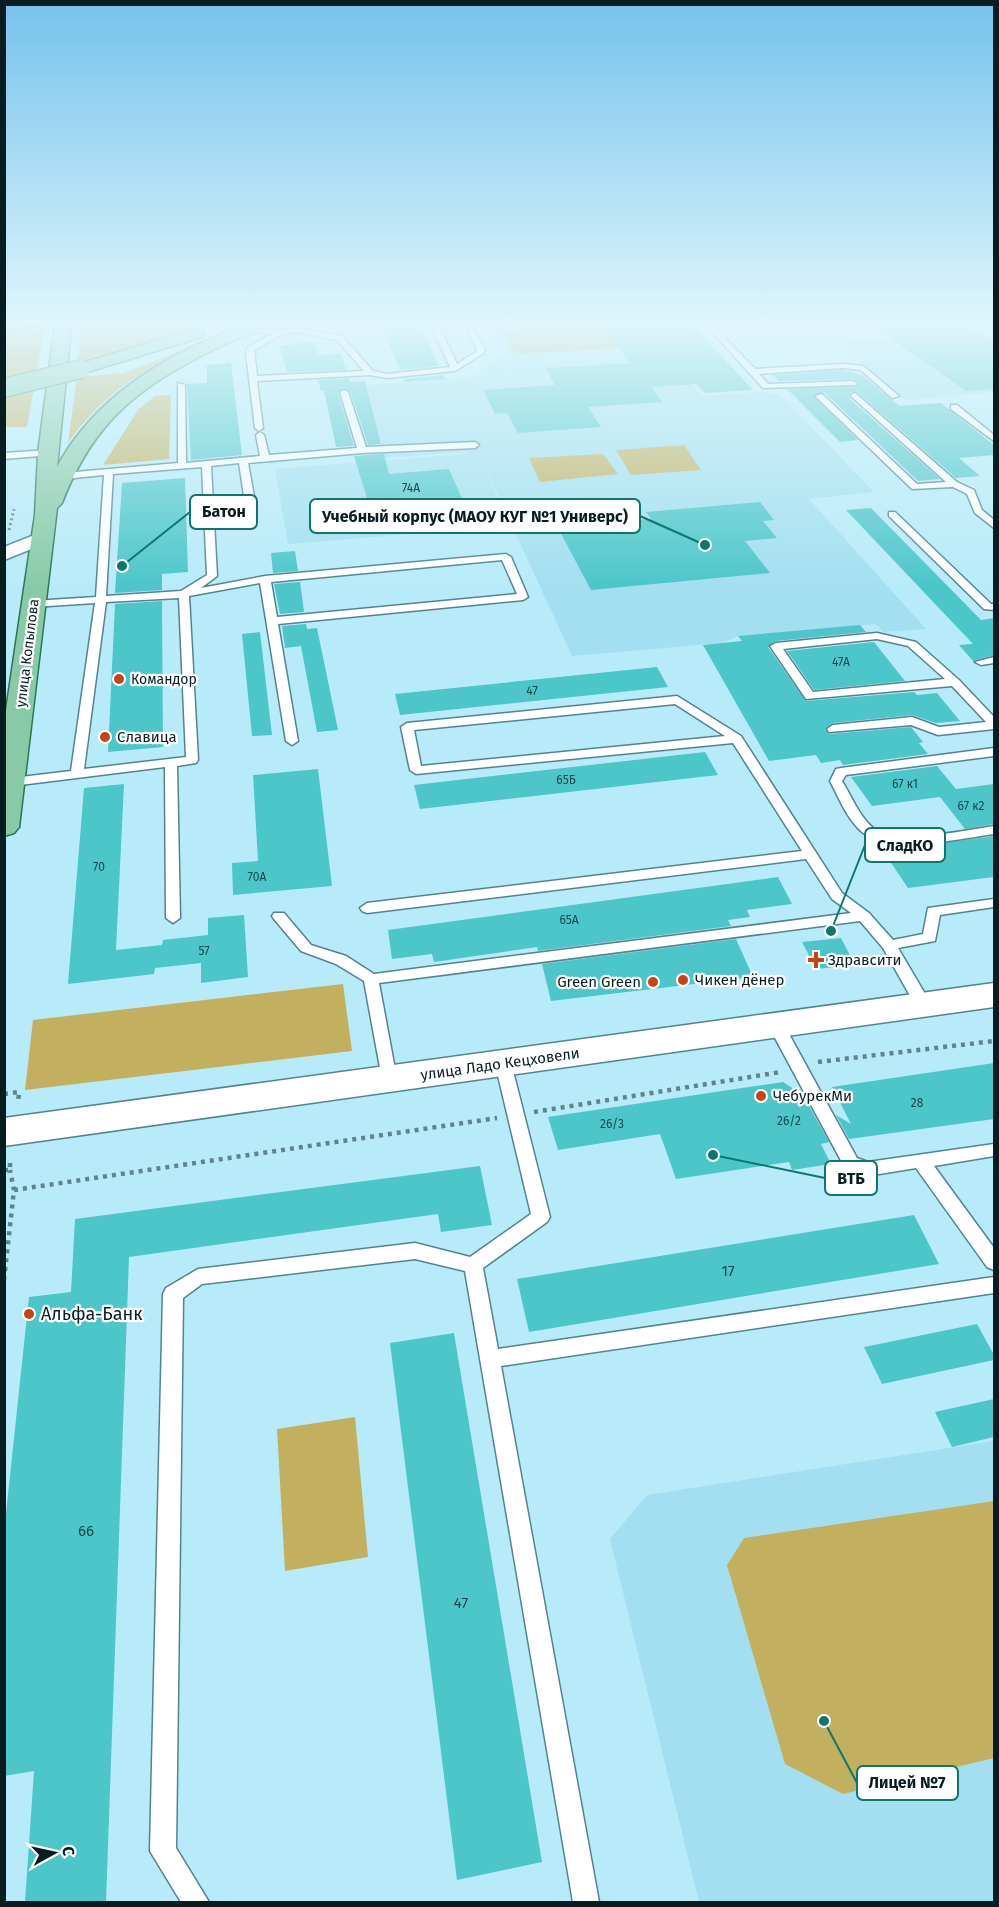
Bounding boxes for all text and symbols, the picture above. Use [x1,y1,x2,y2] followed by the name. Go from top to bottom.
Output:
[402,481,420,495] house number: 74А
[190,495,257,529] callout: Батон
[310,499,640,533] callout: Учебный корпус (МАОУ КУГ №1 Универс)
[202,502,246,521] text: Батон
[321,507,628,526] text: Учебный корпус (МАОУ КУГ №1 Универс)
[12,598,43,708] street label: улица Копылова
[832,655,850,669] house number: 47А
[131,671,197,688] place label: Командор
[112,672,126,686] marker: Командор
[526,684,538,698] house number: 47
[117,728,177,746] place label: Славица
[98,730,112,744] marker: Славица
[556,773,576,787] house number: 65Б
[892,777,918,791] house number: 67 к1
[958,799,984,813] house number: 67 к2
[865,828,945,862] callout: СладКО
[877,836,933,855] text: СладКО
[93,860,105,874] house number: 70
[248,870,266,884] house number: 70А
[559,913,579,927] house number: 65А
[198,944,210,958] house number: 57
[828,951,901,969] place label: Здравсити
[809,953,823,967] marker: Здравсити
[695,971,784,989] place label: Чикен дёнер
[557,973,641,991] place label: Green Green
[676,973,690,987] marker: Чикен дёнер
[646,975,660,989] marker: Green Green
[419,1044,581,1084] street label: улица Ладо Кецховели
[773,1087,852,1105] place label: ЧебурекМи
[754,1089,768,1103] marker: ЧебурекМи
[911,1096,924,1110] house number: 28
[777,1114,801,1128] house number: 26/2
[600,1117,624,1131] house number: 26/3
[825,1161,877,1195] callout: ВТБ
[837,1169,865,1188] text: ВТБ
[721,1262,735,1280] house number: 17
[41,1303,143,1325] place label: Альфа-Банк
[22,1307,36,1321] marker: Альфа-Банк
[78,1522,94,1540] house number: 66
[454,1594,468,1612] house number: 47
[857,1766,958,1800] callout: Лицей №7
[869,1773,946,1792] text: Лицей №7
[24,1823,84,1883] north arrow
[58,1845,79,1858] text: С

